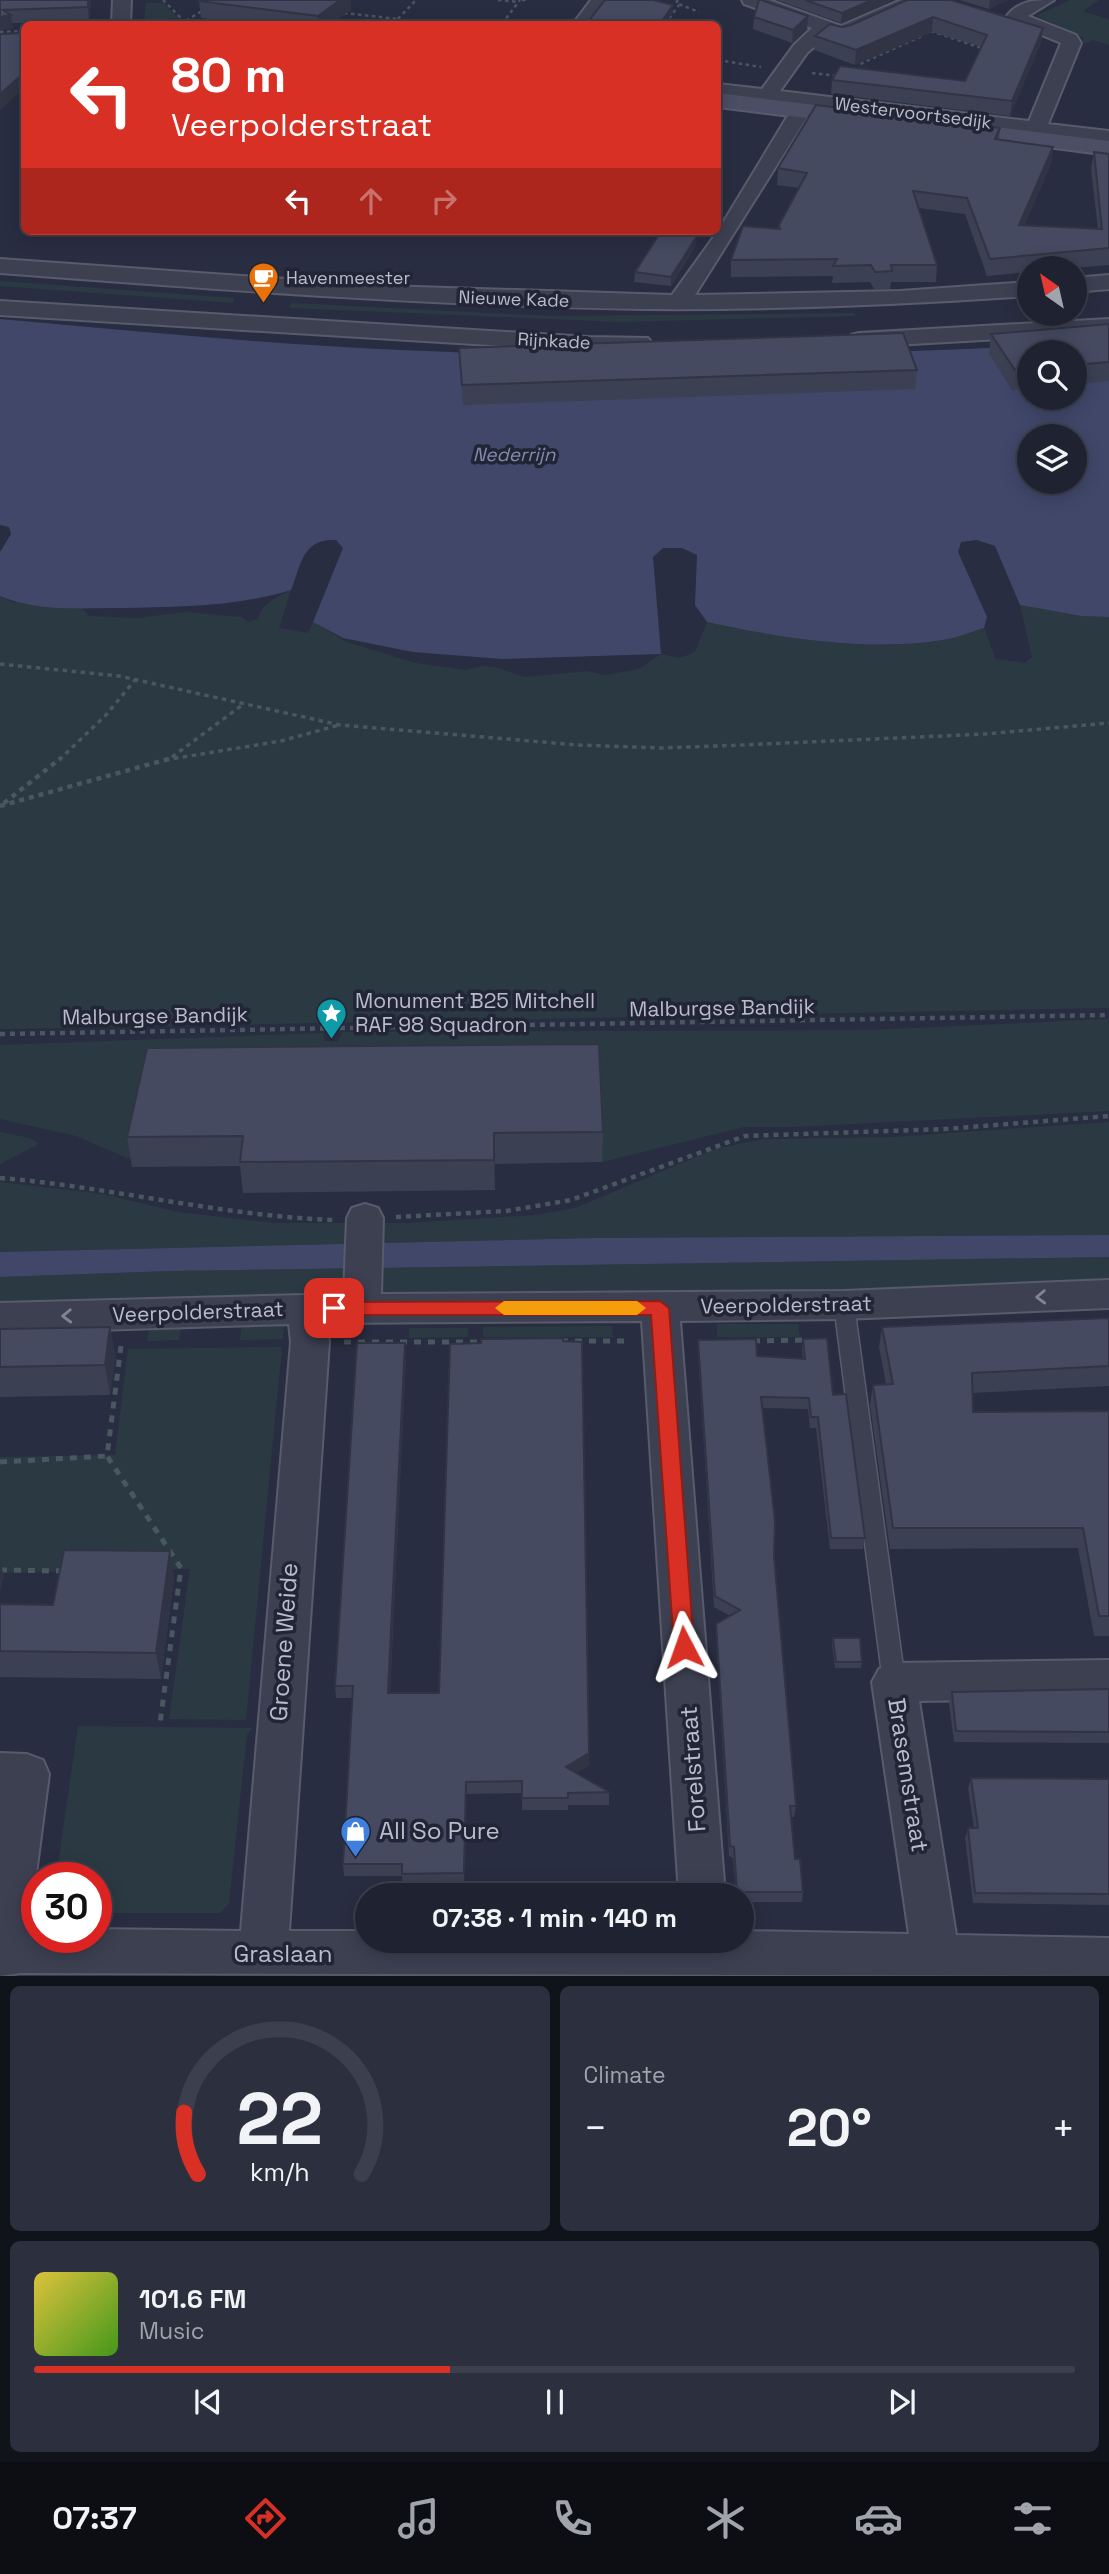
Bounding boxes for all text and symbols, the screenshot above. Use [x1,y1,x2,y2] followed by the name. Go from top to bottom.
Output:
[171,44,286,106] text: 80 m
[56,49,147,140] icon: left
[833,91,993,134] street label: Westervoortsedijk
[171,105,432,145] text: Veerpolderstraat
[279,182,317,220] icon: left
[352,182,390,220] icon: ahead
[425,182,463,220] icon: right
[1017,256,1087,326] north arrow
[1017,256,1087,494] map controls
[246,261,280,305] cafe icon: Havenmeester
[286,266,410,289] place label: Havenmeester
[458,285,570,312] street label: Nieuwe Kade
[517,327,591,354] street label: Rijnkade
[1017,340,1087,410] button: search
[1017,424,1087,494] button: layers
[473,442,556,467] water label: Nederrijn
[355,987,595,1038] place label: Monument B25 Mitchell RAF 98 Squadron
[629,992,815,1023] street label: Malburgse Bandijk
[315,996,349,1040] place icon: Monument B25 Mitchell RAF 98 Squadron
[62,1000,248,1031] street label: Malburgse Bandijk
[304,1278,364,1338] pin
[315,1289,353,1327] icon: arrive
[1035,1289,1046,1304] one-way arrow
[700,1290,872,1319] street label: Veerpolderstraat
[112,1295,284,1328] street label: Veerpolderstraat
[61,1308,71,1324] one-way arrow
[262,1562,305,1722] street label: Groene Weide
[647,1610,721,1684] position arrow
[881,1696,936,1854] street label: Brasemstraat
[673,1705,712,1833] street label: Forelstraat
[339,1814,373,1858] shop icon: All So Pure
[379,1815,500,1846] place label: All So Pure
[21,1862,112,1953] speed limit sign: 30
[432,1901,677,1935] text: 07:38 · 1 min · 140 m
[233,1938,333,1969] street label: Graslaan
[584,2060,666,2090] text: Climate
[237,2073,323,2166] text: 22
[787,2095,872,2161] text: 20°
[584,2104,607,2152] text: −
[1051,2104,1075,2152] text: +
[250,2156,310,2188] text: km/h
[139,2282,246,2316] text: 101.6 FM
[139,2316,204,2346] text: Music
[189,2383,227,2421] icon: previous
[536,2383,574,2421] icon: pause
[883,2383,921,2421] icon: next
[241,2494,290,2543] icon: directions
[394,2494,443,2543] icon: music
[548,2494,597,2543] icon: phone
[701,2494,750,2543] icon: climate
[854,2494,903,2543] icon: car
[1008,2494,1057,2543] icon: filters
[52,2498,137,2538] text: 07:37

